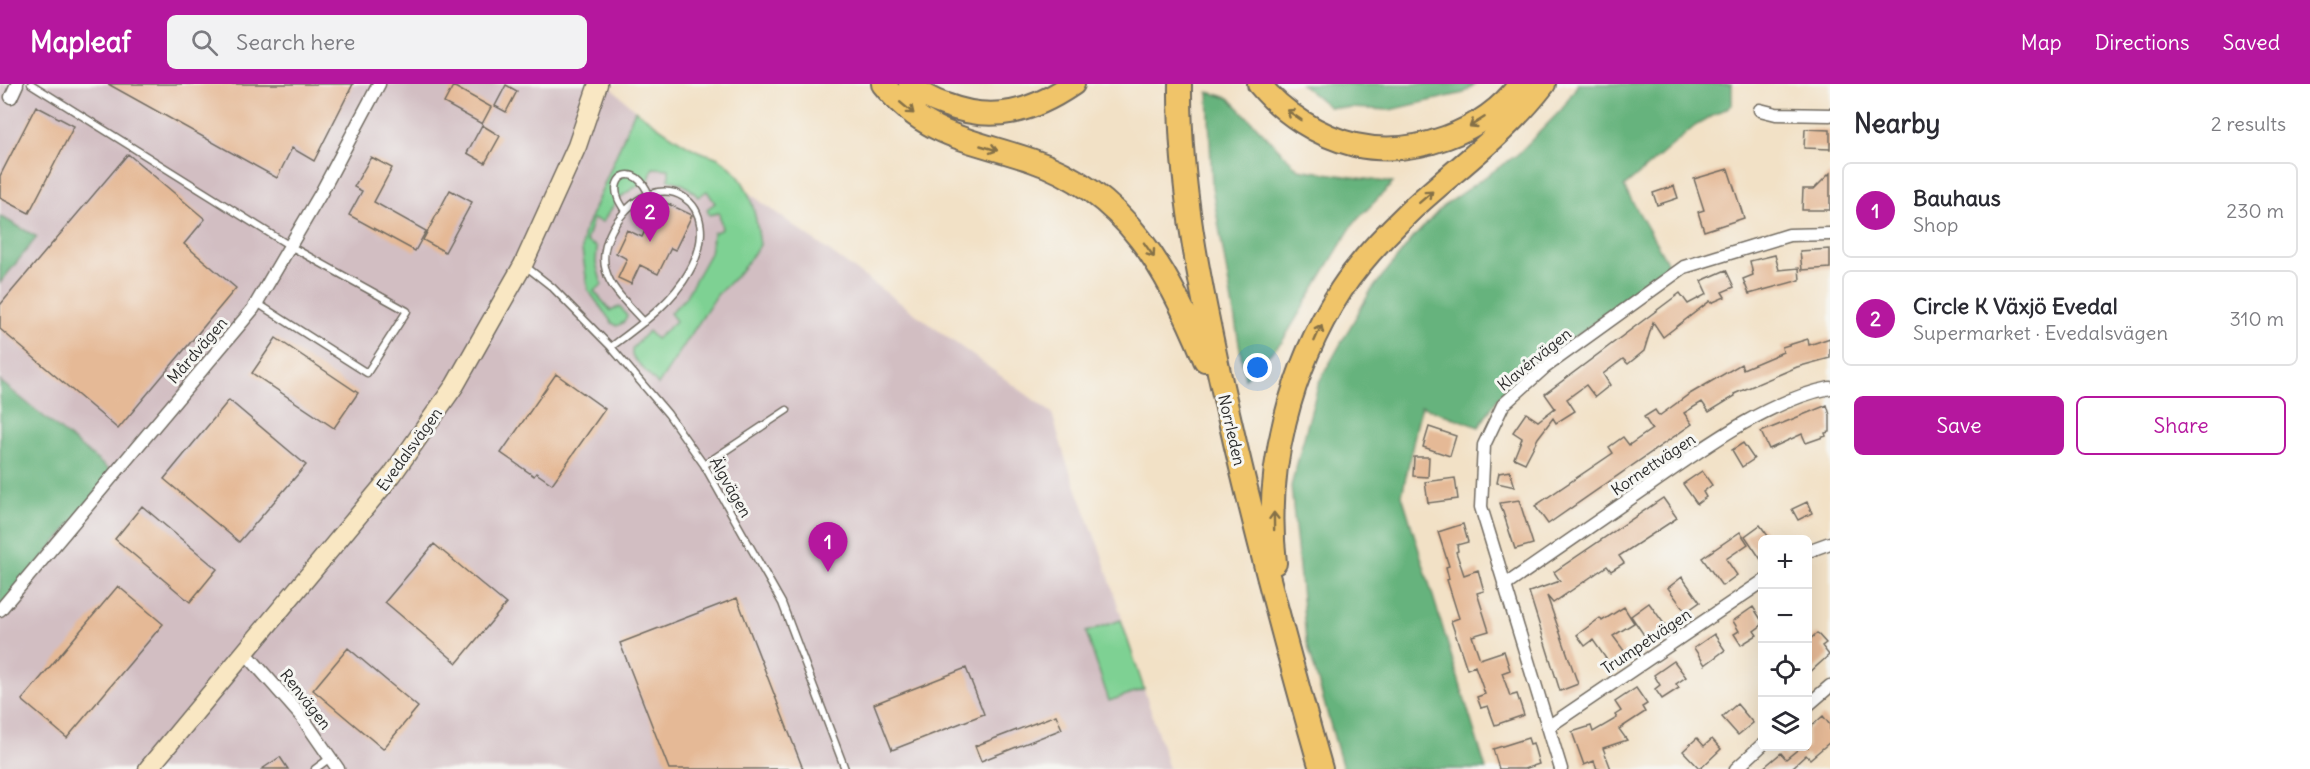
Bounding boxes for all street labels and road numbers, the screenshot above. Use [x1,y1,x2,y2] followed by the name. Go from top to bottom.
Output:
[163,313,231,387] street label: Mårdvägen
[1493,323,1575,395] street label: Klavérvägen
[1214,392,1250,468] street label: Norrleden
[372,403,446,495] street label: Evedalsvägen
[1607,428,1699,500] street label: Kornettvägen
[706,453,756,521] street label: Älgvägen
[1597,604,1695,678] street label: Trumpetvägen
[276,665,336,733] street label: Renvägen

